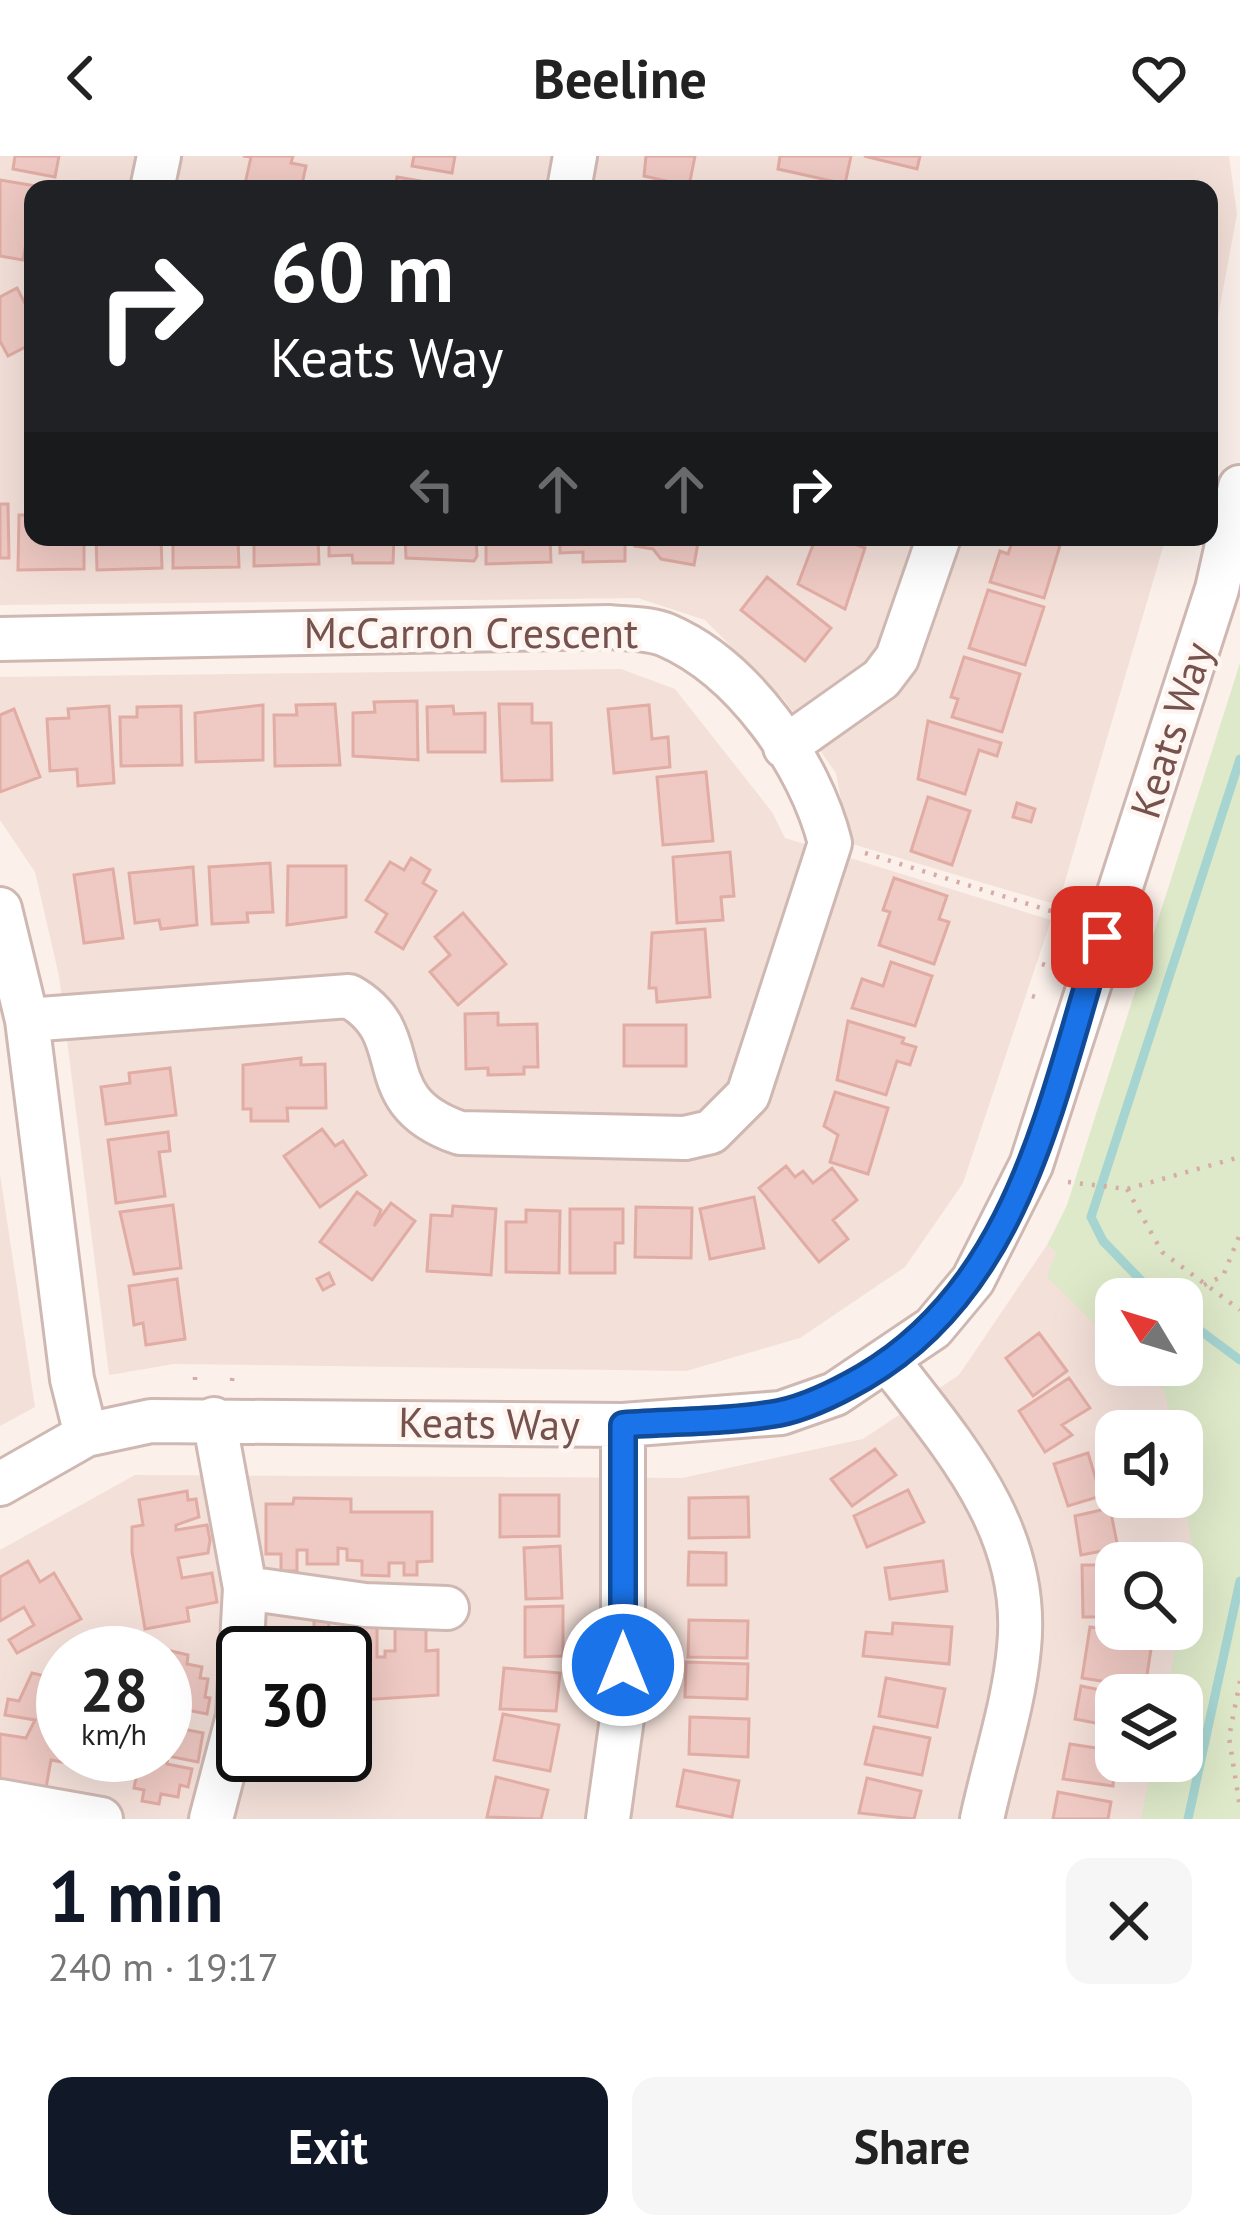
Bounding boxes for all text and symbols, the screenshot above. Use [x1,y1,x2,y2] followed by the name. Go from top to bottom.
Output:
[533,43,707,113] text: Beeline
[48,45,114,111] icon: back
[1126,45,1192,111] icon: heart
[270,216,454,325] text: 60 m
[72,228,228,384] icon: right
[270,322,503,392] text: Keats Way
[399,456,465,522] icon: left
[525,456,591,522] icon: ahead
[651,456,717,522] icon: ahead
[777,456,843,522] icon: right
[304,605,638,660] street label: McCarron Crescent
[1117,635,1225,825] street label: Keats Way
[1051,886,1153,988] pin
[1069,904,1135,970] icon: arrive
[1095,1278,1203,1386] north arrow
[1095,1278,1203,1782] map controls
[398,1394,581,1452] street label: Keats Way
[1095,1410,1203,1518] button: sound
[1095,1542,1203,1650] button: search
[560,1602,686,1728] position arrow
[216,1626,372,1782] speed limit sign: 30
[80,1650,148,1728] text: 28
[1095,1674,1203,1782] button: layers
[81,1714,147,1753] text: km/h
[48,1849,224,1942] text: 1 min
[1066,1858,1192,1984] button: close
[48,1941,279,1992] text: 240 m · 19:17
[48,2077,608,2215] button: Exit
[632,2077,1192,2215] button: Share

